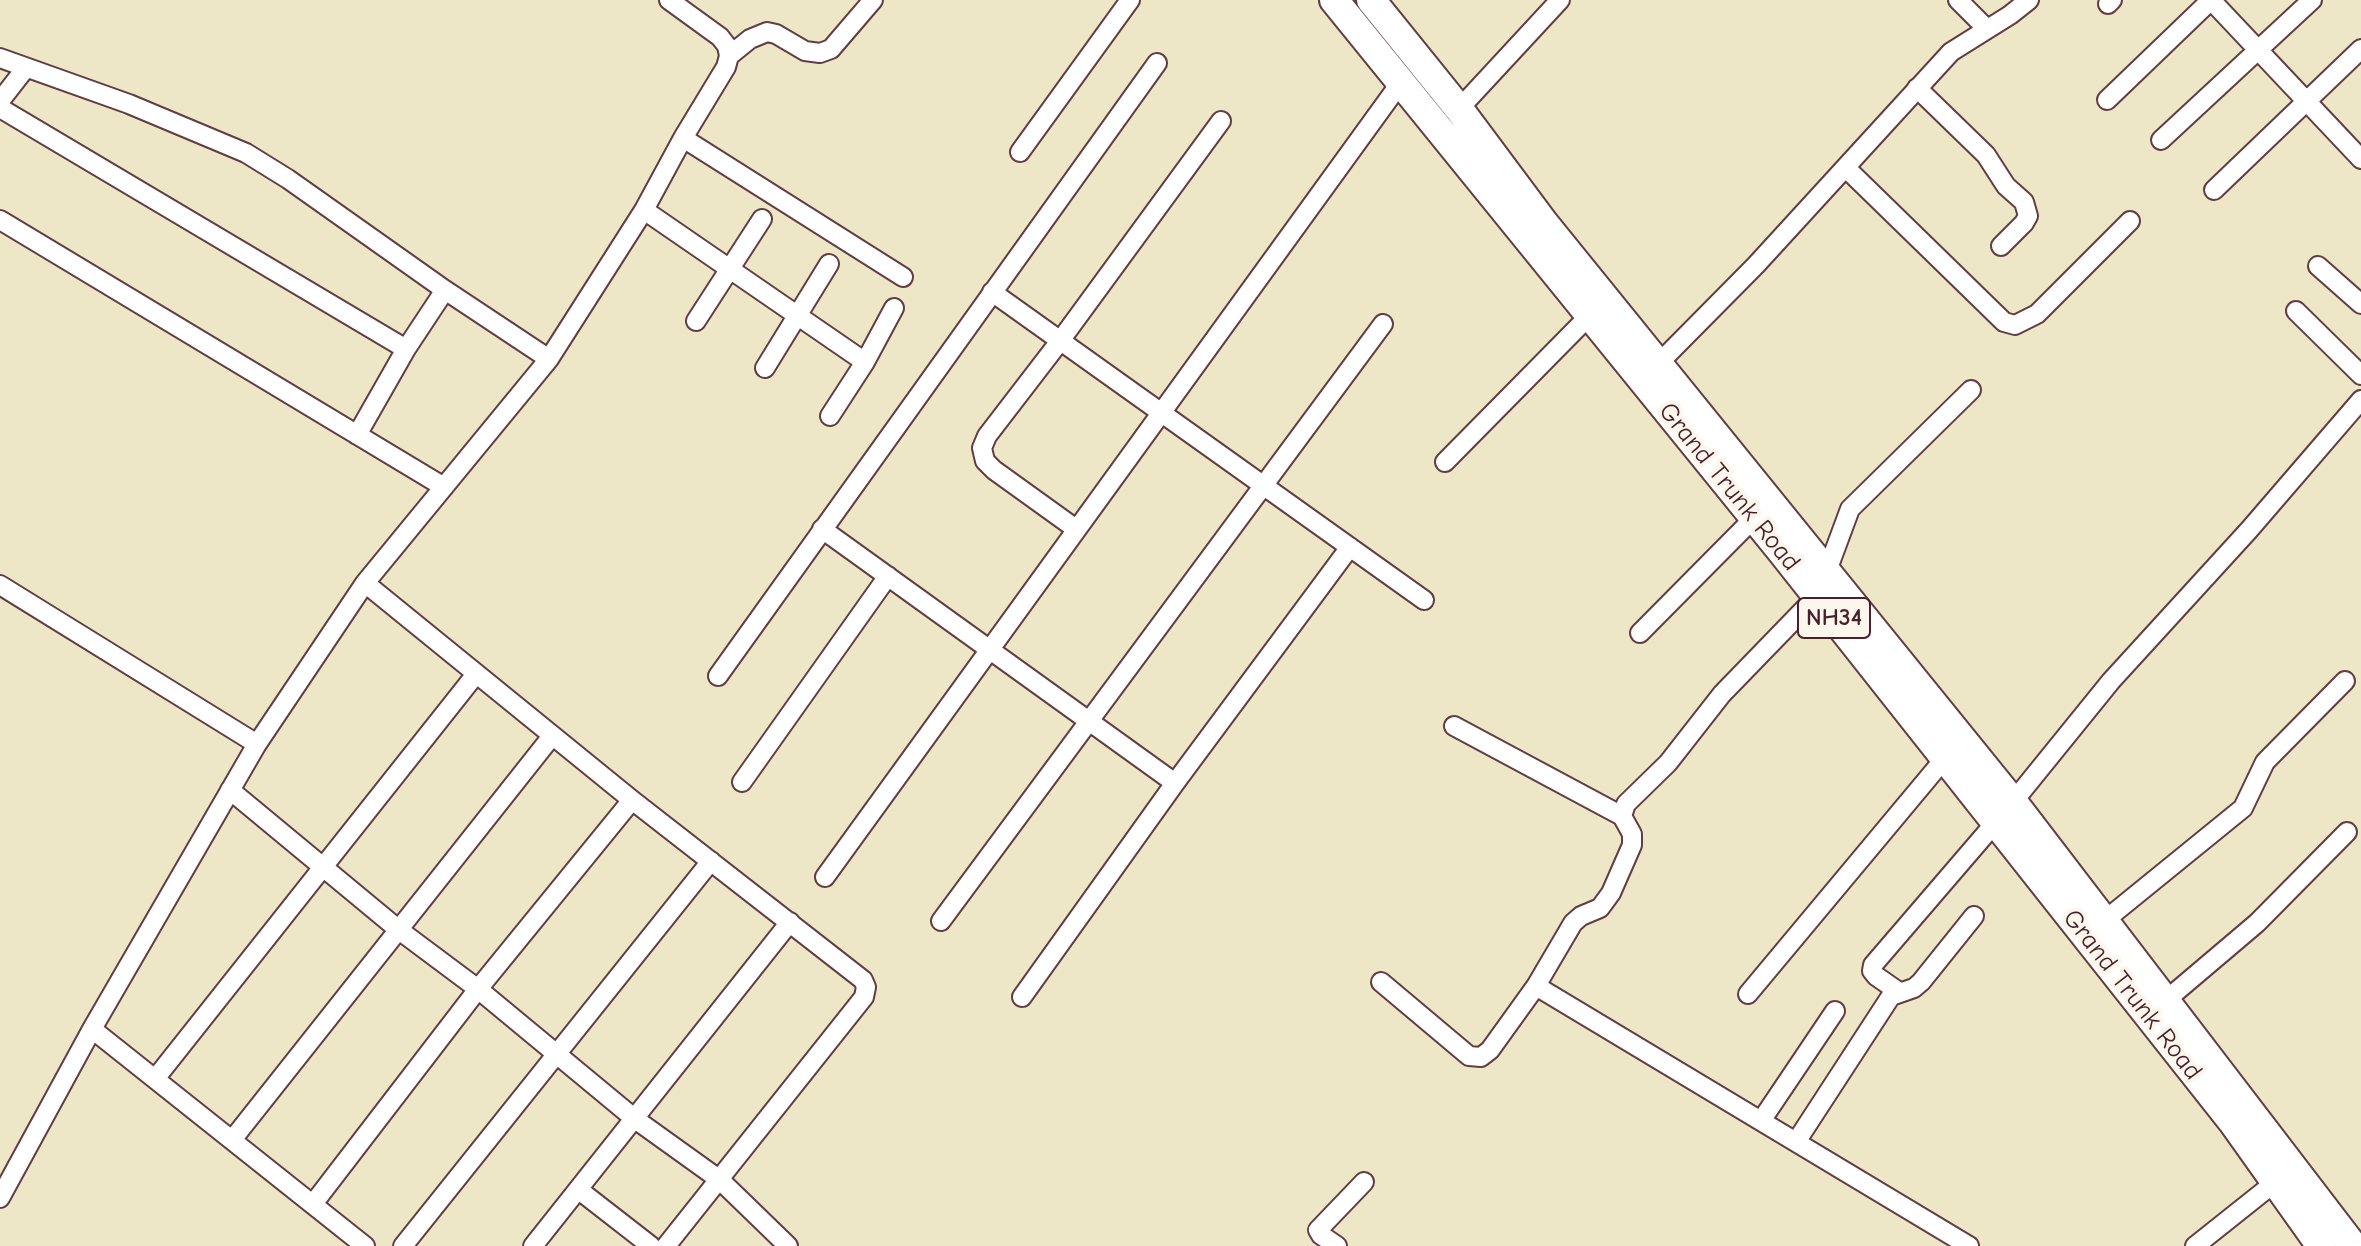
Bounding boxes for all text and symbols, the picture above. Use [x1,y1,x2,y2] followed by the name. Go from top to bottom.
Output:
[1652,396,1806,578] street label: Grand Trunk Road
[1798,598,1870,638] road number: NH34
[2056,904,2208,1086] street label: Grand Trunk Road

